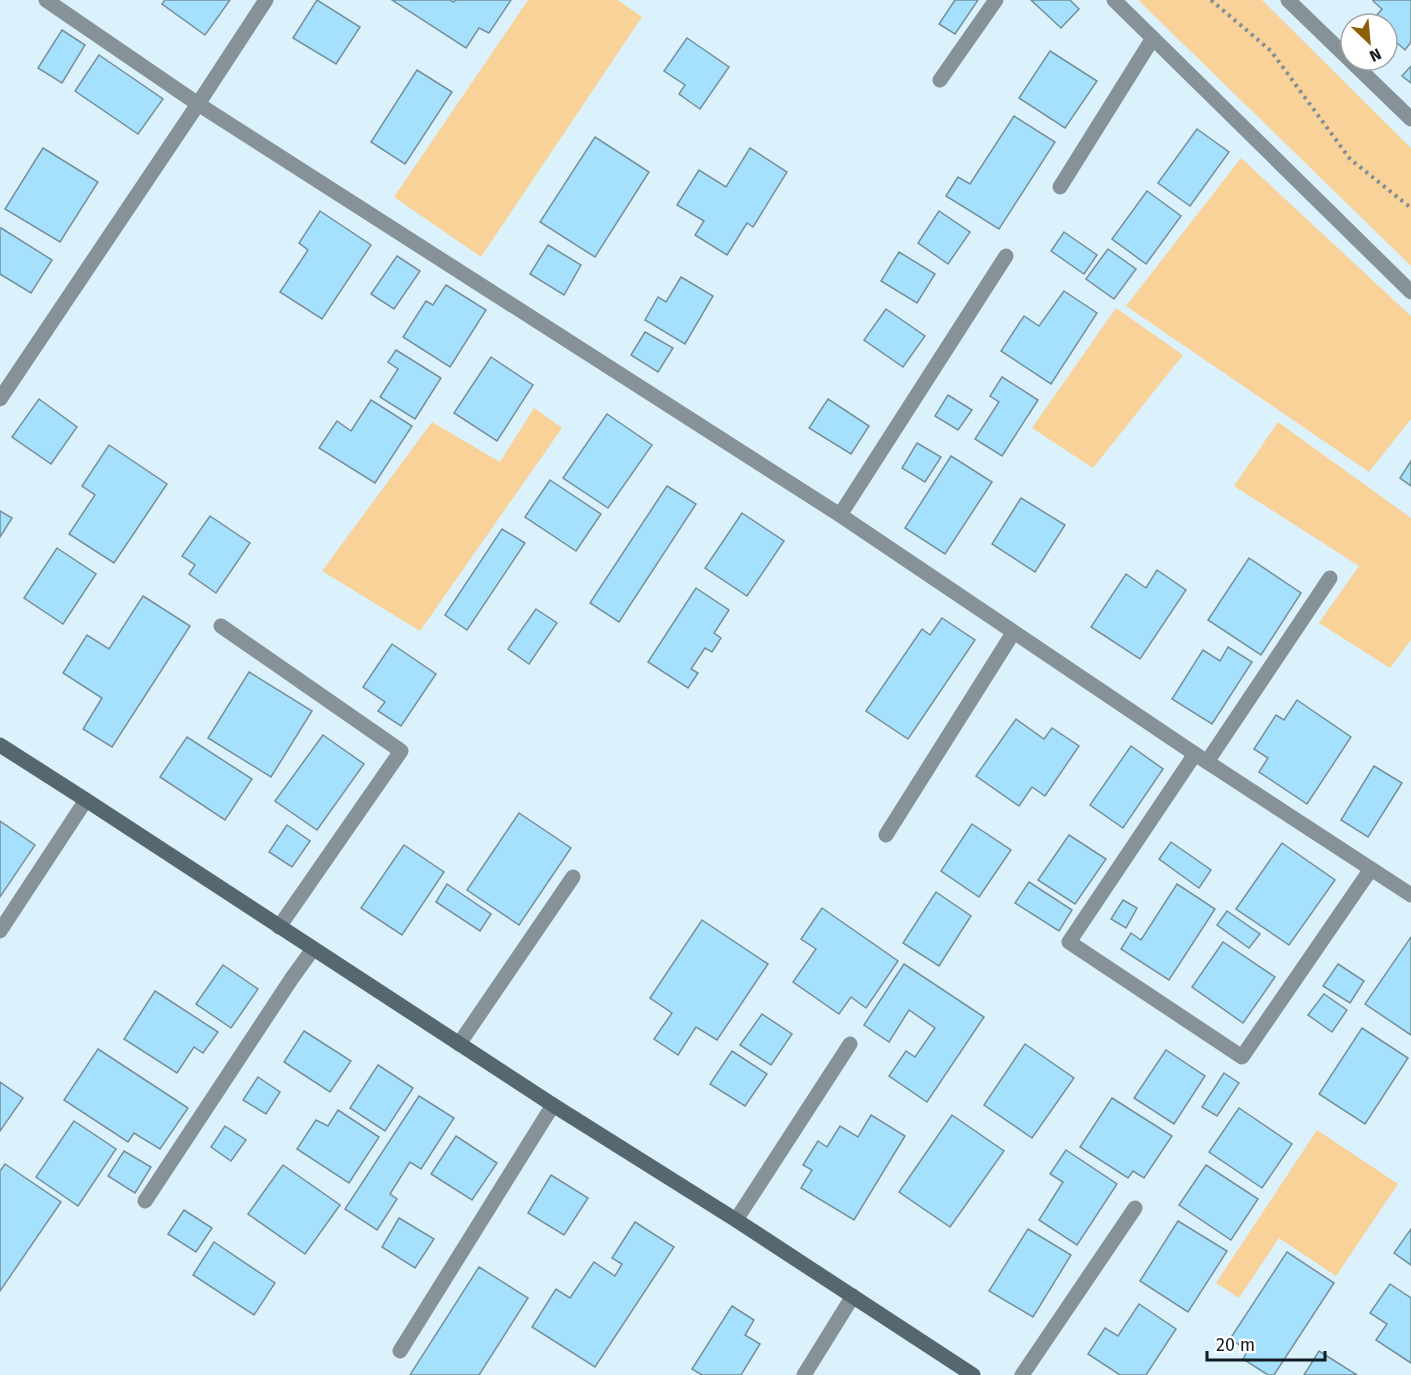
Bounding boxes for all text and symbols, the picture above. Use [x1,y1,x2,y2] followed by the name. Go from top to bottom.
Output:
[1339,12,1399,72] north arrow
[1366,44,1384,66] text: N
[1207,1324,1326,1362] scale bar
[1216,1334,1255,1356] text: 20 m

